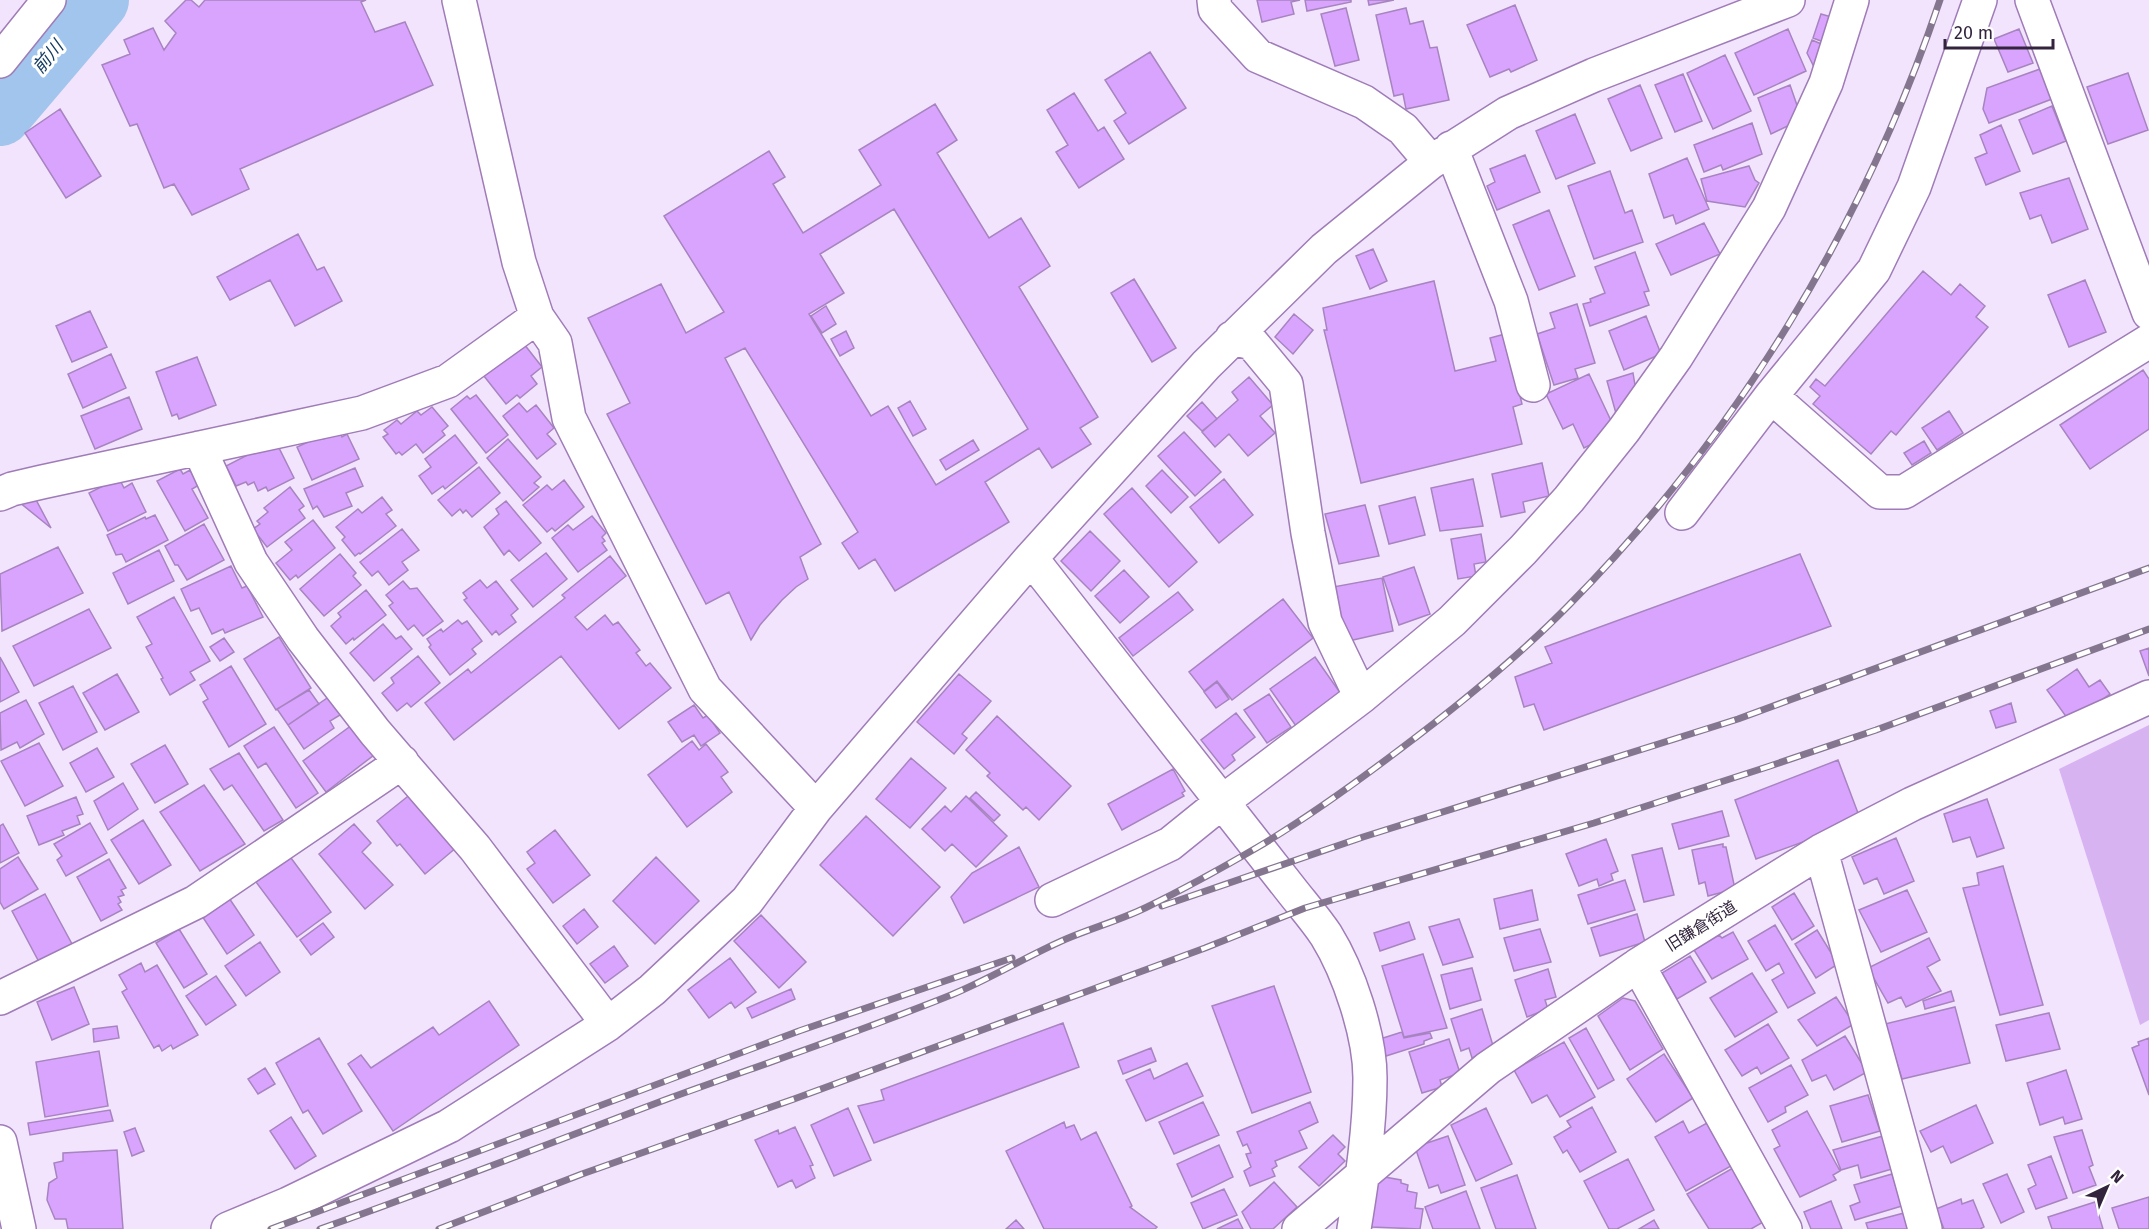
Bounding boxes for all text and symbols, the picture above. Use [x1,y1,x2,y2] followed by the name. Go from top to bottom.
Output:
[1945,12,2053,50] scale bar
[1954,22,1993,44] text: 20 m
[28,35,69,78] water label: 前川
[1662,897,1740,955] street label: 旧鎌倉街道
[2077,1157,2137,1217] north arrow
[2107,1166,2127,1187] text: N

